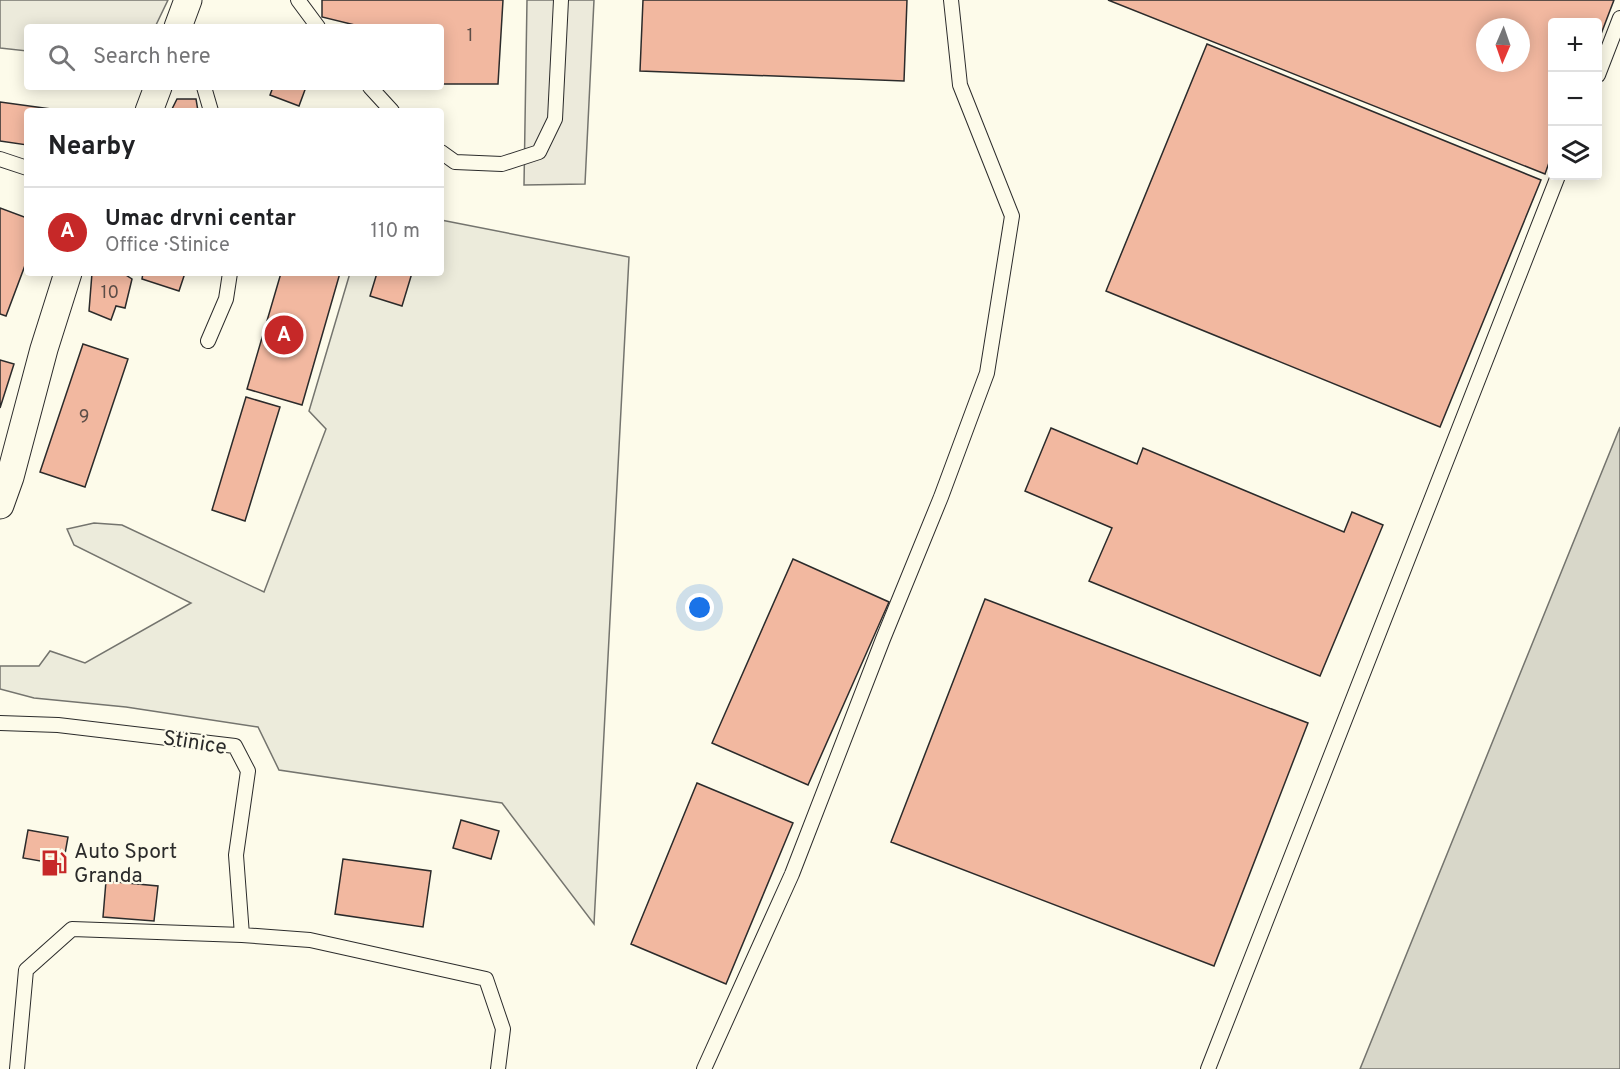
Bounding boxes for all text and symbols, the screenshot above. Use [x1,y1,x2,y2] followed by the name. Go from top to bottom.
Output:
[1476,18,1530,72] north arrow
[1548,18,1602,180] map controls
[1548,18,1602,72] button: +
[24,24,444,90] search box
[467,25,473,48] house number: 1
[45,41,78,74] icon: search
[93,44,211,71] text: Search here
[1548,72,1602,126] button: −
[1548,126,1602,180] button: layers
[48,131,136,164] text: Nearby
[105,206,296,233] text: Umac drvni centar
[60,219,75,245] text: A
[371,219,420,245] text: 110 m
[105,233,230,259] text: Office · Stinice
[101,282,119,305] house number: 10
[264,312,304,358] pin: A
[79,406,89,429] house number: 9
[685,593,714,622] your location
[161,725,229,762] street label: Stinice
[74,839,177,890] place label: Auto Sport Granda
[39,848,69,878] fuel station icon: Auto Sport Granda

